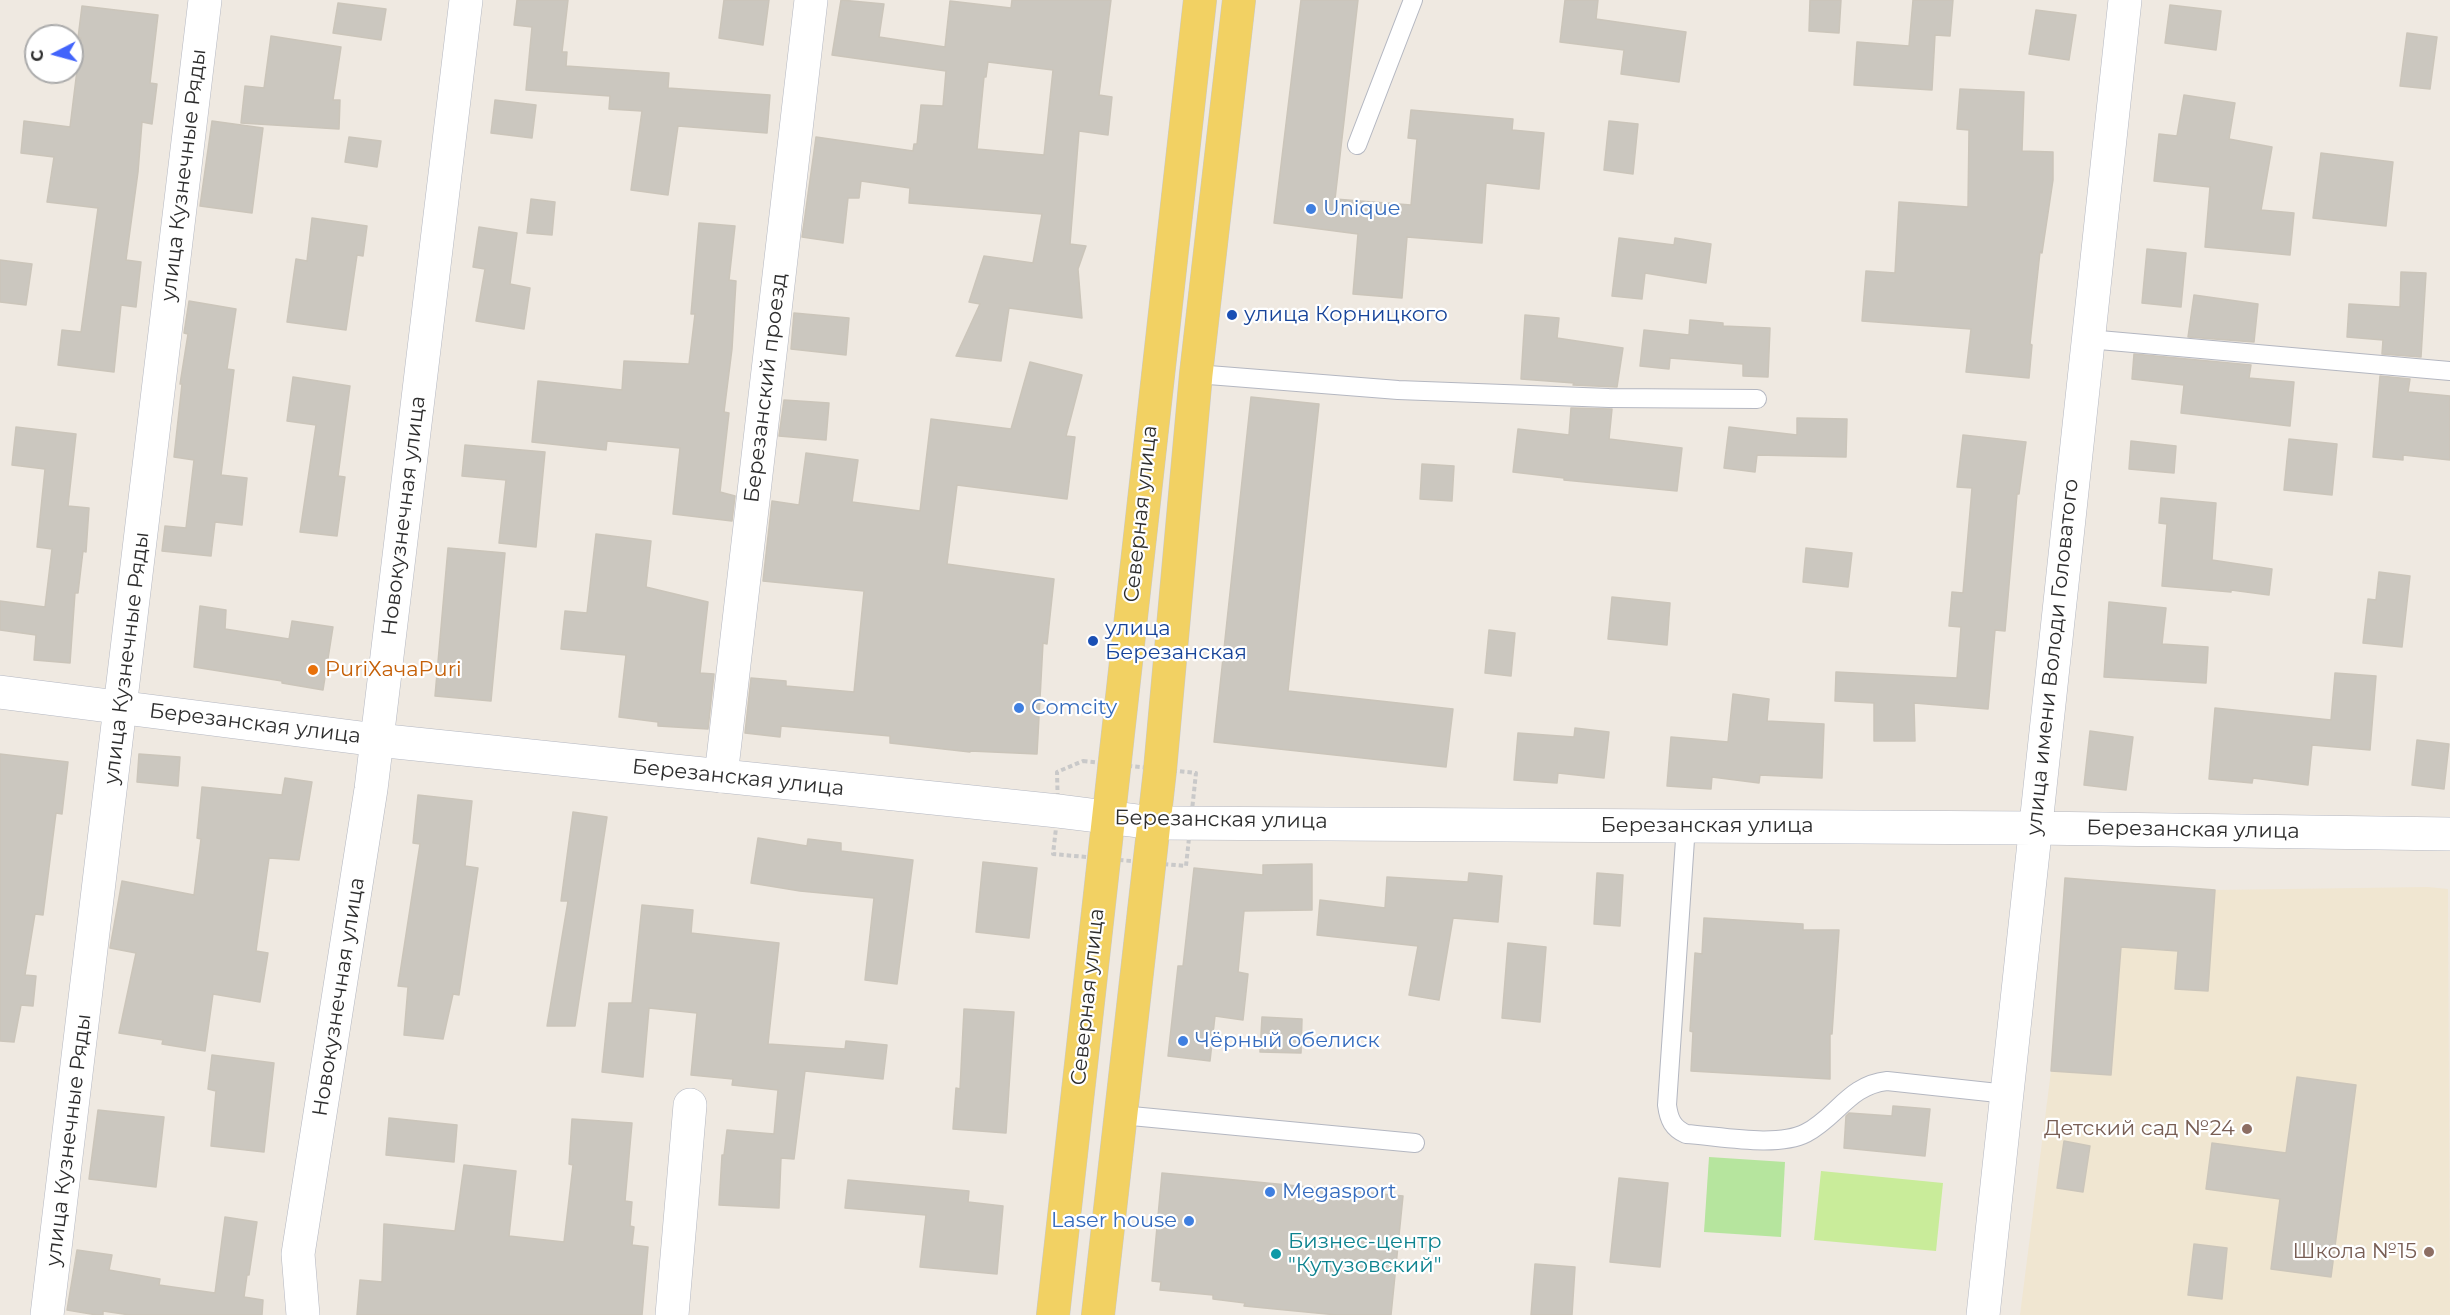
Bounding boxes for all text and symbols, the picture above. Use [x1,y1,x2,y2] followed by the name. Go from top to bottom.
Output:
[24,24,84,84] north arrow
[156,47,212,303] street label: улица Кузнечные Ряды
[28,49,48,62] text: С
[1323,196,1401,222] place label: Unique
[1304,202,1318,216] marker: Unique
[739,272,793,504] street label: Березанский проезд
[1244,302,1448,328] place label: улица Корницкого
[1225,308,1239,322] marker: улица Корницкого
[377,395,431,637] street label: Новокузнечная улица
[1119,424,1163,604] street label: Северная улица
[2022,477,2084,837] street label: улица имени Володи Головатого
[99,530,155,786] street label: улица Кузнечные Ряды
[1105,616,1247,666] place label: улица Березанская
[1086,634,1100,648] marker: улица Березанская
[325,657,462,683] place label: PuriХачаPuri
[306,663,320,677] marker: PuriХачаPuri
[1031,695,1117,721] place label: Comcity
[148,699,362,749] street label: Березанская улица
[1012,701,1026,715] marker: Comcity
[631,754,845,802] street label: Березанская улица
[1114,806,1328,834] street label: Березанская улица
[1600,813,1814,839] street label: Березанская улица
[2086,816,2300,844] street label: Березанская улица
[308,876,370,1118] street label: Новокузнечная улица
[1066,907,1110,1087] street label: Северная улица
[41,1012,97,1268] street label: улица Кузнечные Ряды
[1195,1028,1380,1054] place label: Чёрный обелиск
[1176,1034,1190,1048] marker: Чёрный обелиск
[2044,1116,2235,1142] place label: Детский сад №24
[2240,1122,2254,1136] marker: Детский сад №24
[1282,1179,1396,1205] place label: Megasport
[1263,1185,1277,1199] marker: Megasport
[1051,1208,1177,1234] place label: Laser house
[1182,1214,1196,1228] marker: Laser house
[1288,1229,1442,1279] place label: Бизнес-центр "Кутузовский"
[2293,1239,2417,1265] place label: Школа №15
[2422,1245,2436,1259] marker: Школа №15
[1269,1247,1283,1261] marker: Бизнес-центр "Кутузовский"

